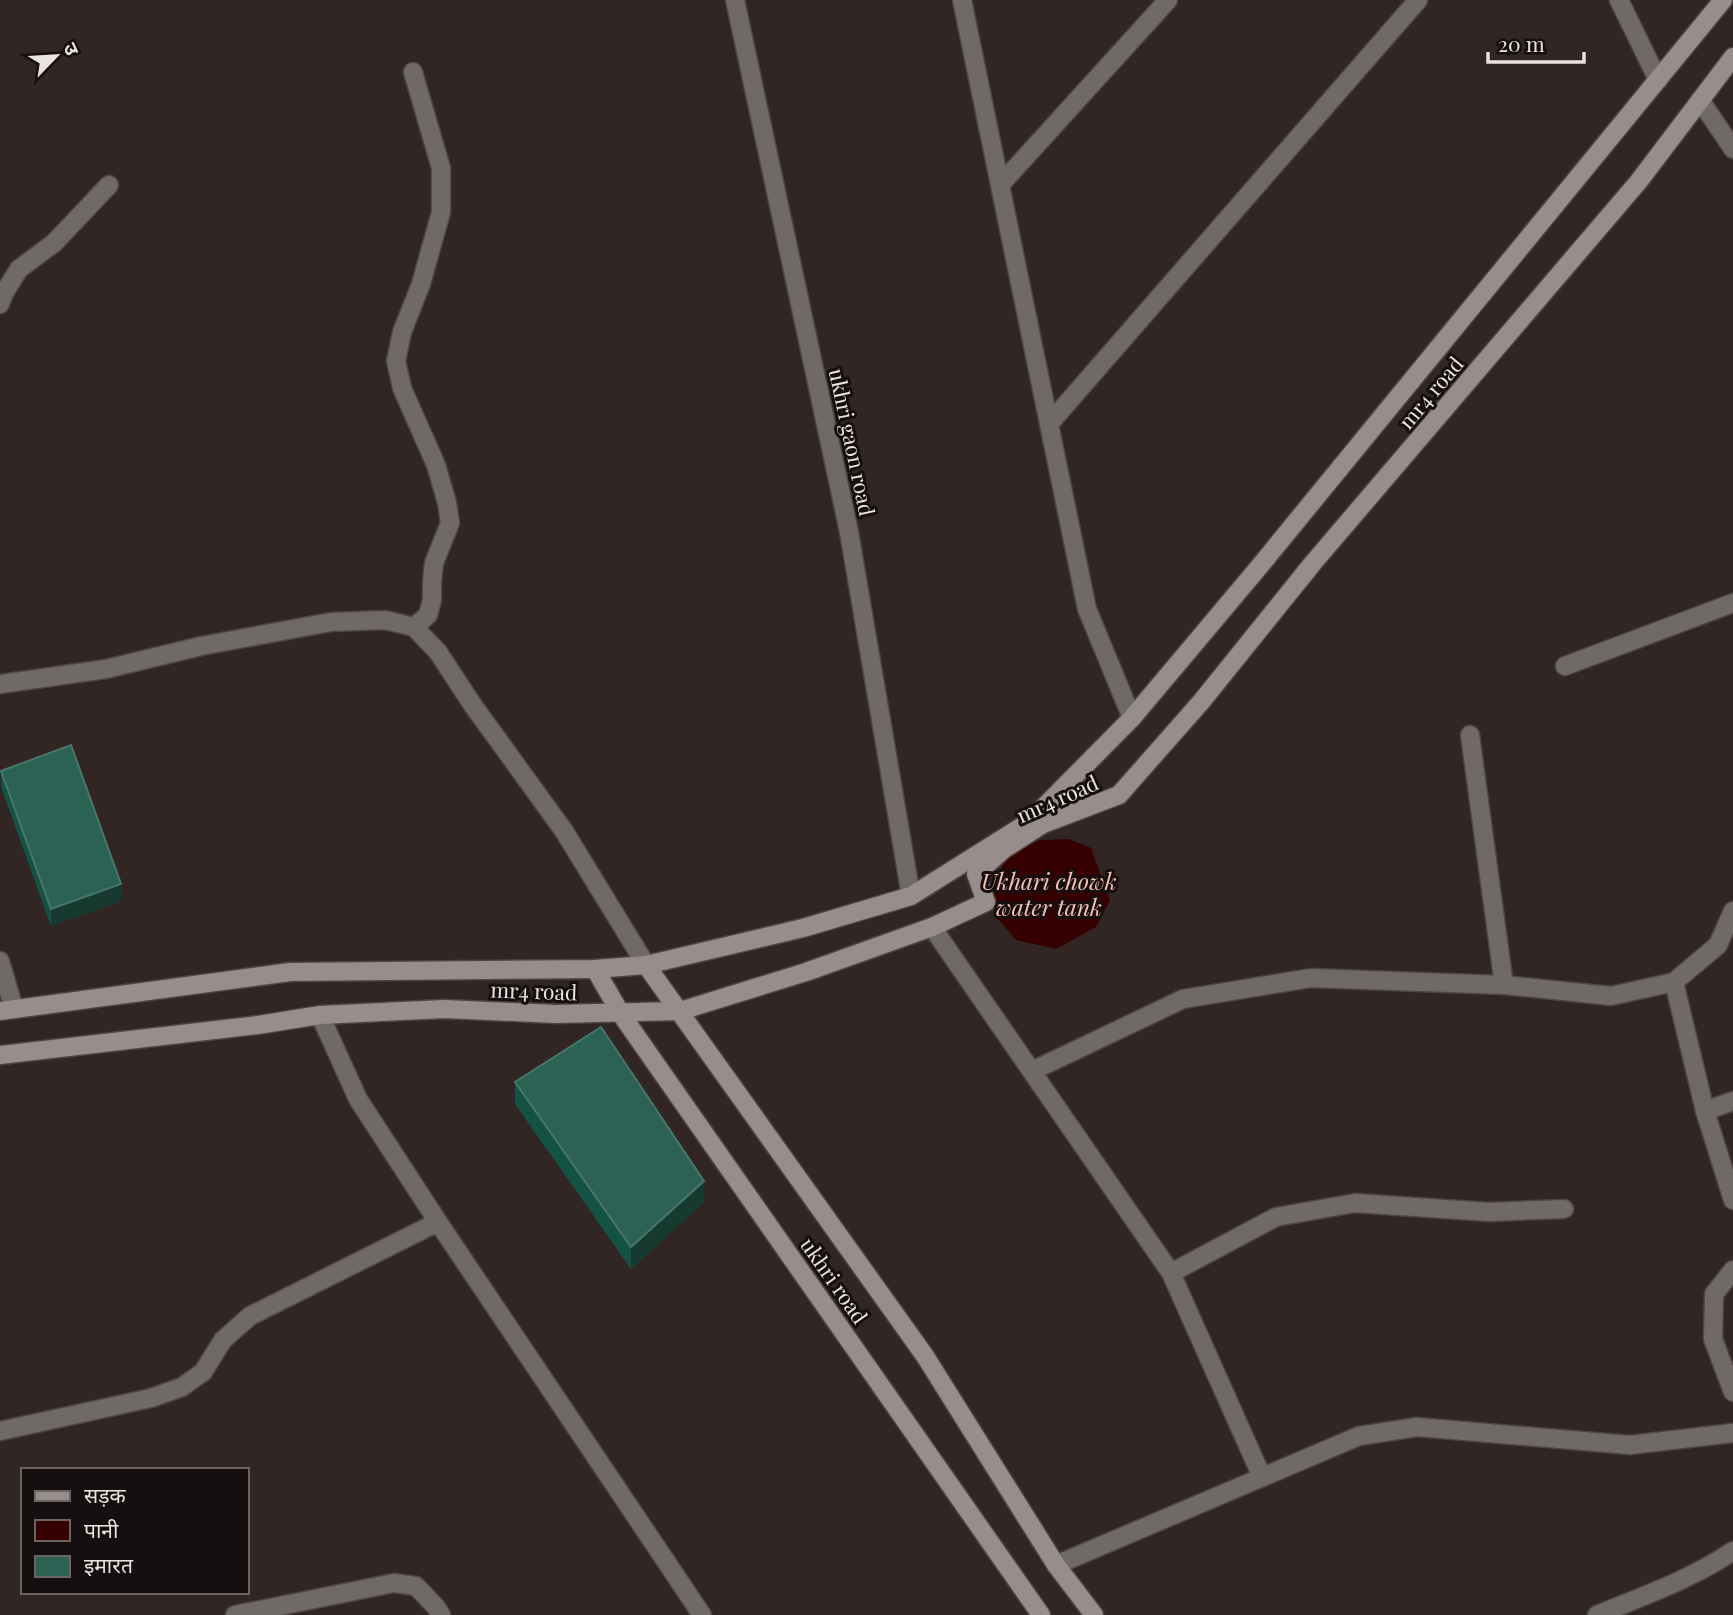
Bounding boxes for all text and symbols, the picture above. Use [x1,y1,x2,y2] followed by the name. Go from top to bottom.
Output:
[21,21,91,91] north arrow
[1488,21,1584,65] scale bar
[1498,29,1545,57] text: 20 m
[58,38,87,60] text: उ
[1391,350,1469,434] street label: mr4 road
[824,366,882,518] street label: ukhri gaon road
[1012,768,1102,828] street label: mr4 road
[981,865,1117,922] water label: Ukhari chowk water tank
[490,974,578,1006] street label: mr4 road
[795,1231,875,1329] street label: ukhri road
[21,1468,248,1594] legend
[84,1480,126,1508] text: सड़क
[84,1515,119,1543] text: पानी
[84,1550,134,1578] text: इमारत

